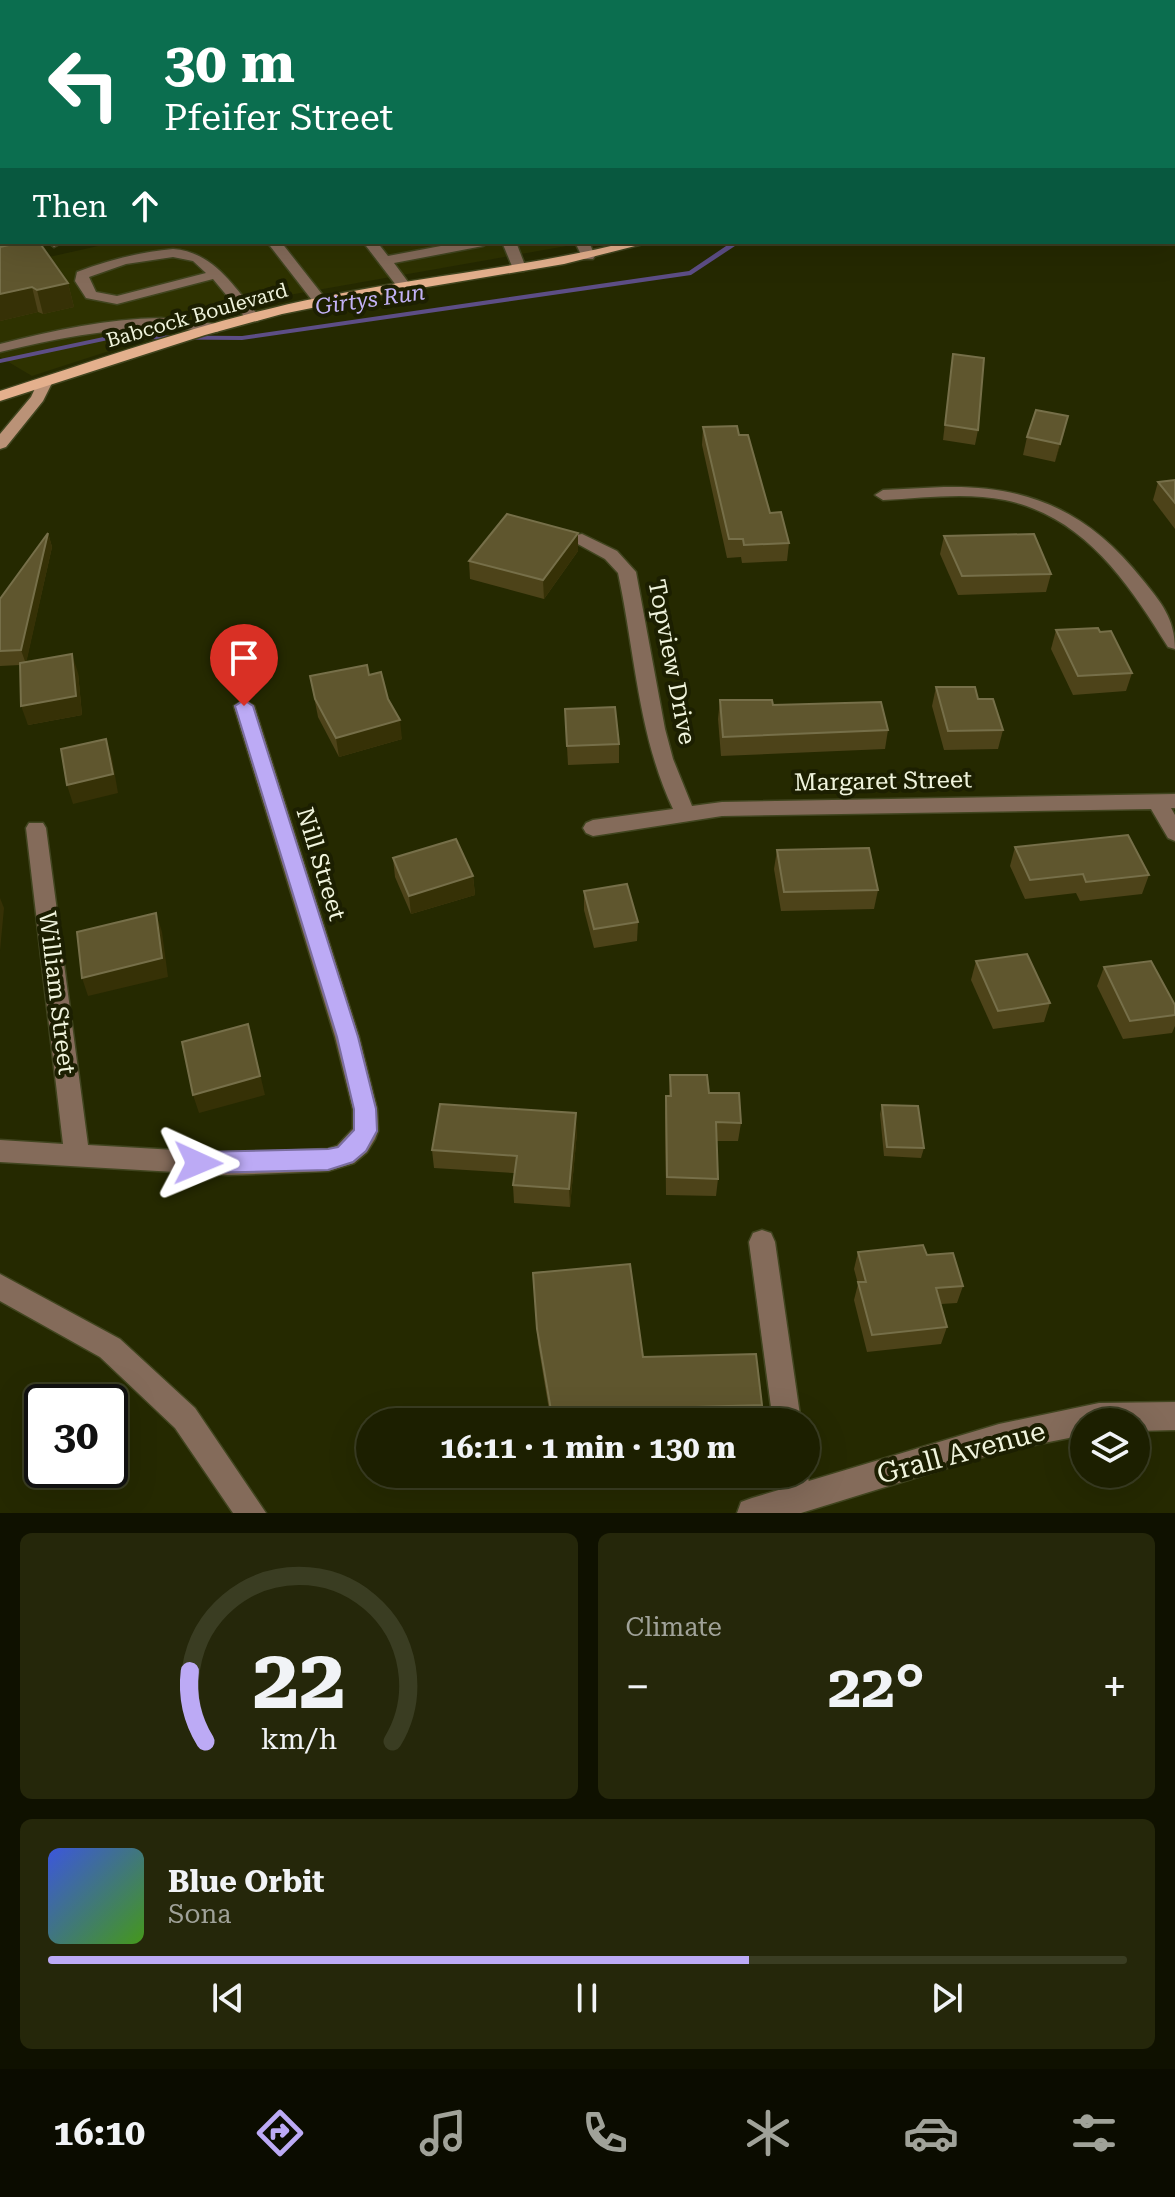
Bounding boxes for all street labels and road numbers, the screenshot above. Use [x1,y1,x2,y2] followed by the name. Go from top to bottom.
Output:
[104,278,291,352] street label: Babcock Boulevard
[642,577,702,747] street label: Topview Drive
[794,765,972,797] street label: Margaret Street
[291,804,351,924] street label: Nill Street
[33,910,81,1076] street label: William Street
[873,1414,1049,1491] street label: Grall Avenue

